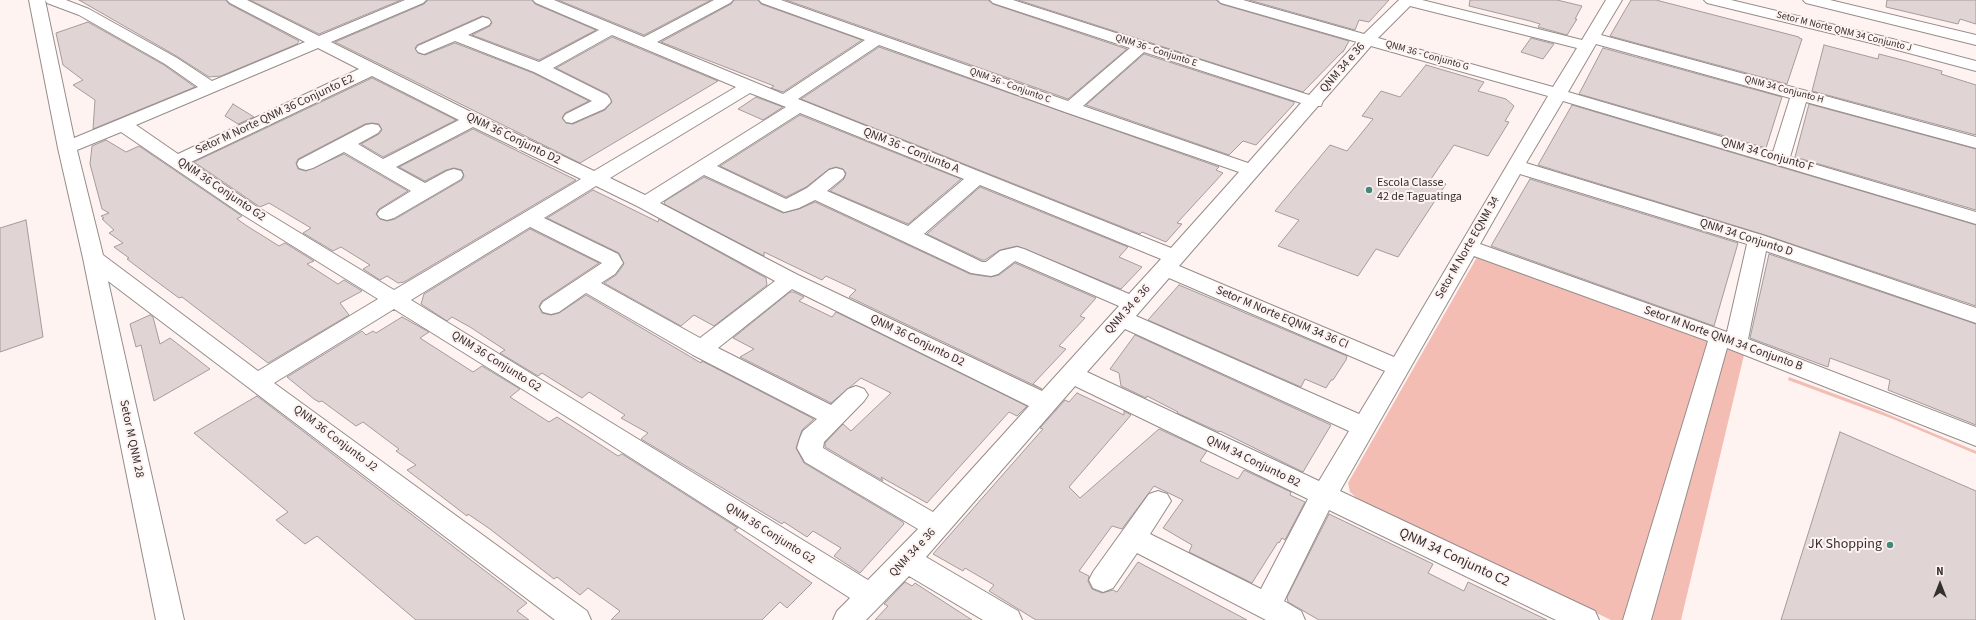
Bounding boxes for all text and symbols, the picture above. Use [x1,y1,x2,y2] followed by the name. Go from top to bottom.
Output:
[1775,9,1913,55] street label: Setor M Norte QNM 34 Conjunto J
[1114,32,1198,70] street label: QNM 36 - Conjunto E
[1384,38,1470,74] street label: QNM 36 - Conjunto G
[1317,40,1369,96] street label: QNM 34 e 36
[968,66,1052,106] street label: QNM 36 - Conjunto C
[193,72,357,158] street label: Setor M Norte QNM 36 Conjunto E2
[1743,74,1825,106] street label: QNM 34 Conjunto H
[463,110,563,168] street label: QNM 36 Conjunto D2
[861,125,961,177] street label: QNM 36 - Conjunto A
[1719,135,1815,175] street label: QNM 34 Conjunto F
[174,155,268,225] street label: QNM 36 Conjunto G2
[1377,176,1462,204] place label: Escola Classe 42 de Taguatinga
[1364,185,1374,195] marker: Escola Classe 42 de Taguatinga
[1433,194,1503,302] street label: Setor M Norte EQNM 34
[1697,216,1795,260] street label: QNM 34 Conjunto D
[1102,282,1154,338] street label: QNM 34 e 36
[1213,283,1351,353] street label: Setor M Norte EQNM 34 36 CI
[1642,304,1804,374] street label: Setor M Norte QNM 34 Conjunto B
[867,312,967,370] street label: QNM 36 Conjunto D2
[448,329,544,395] street label: QNM 36 Conjunto G2
[116,399,146,479] street label: Setor M QNM 28
[290,403,380,475] street label: QNM 36 Conjunto J2
[1204,433,1302,491] street label: QNM 34 Conjunto B2
[722,501,818,567] street label: QNM 36 Conjunto G2
[1396,525,1512,591] street label: QNM 34 Conjunto C2
[887,526,939,580] street label: QNM 34 e 36
[1808,537,1882,553] place label: JK Shopping
[1885,540,1895,550] marker: JK Shopping
[1920,564,1960,604] north arrow
[1936,564,1944,579] text: N

